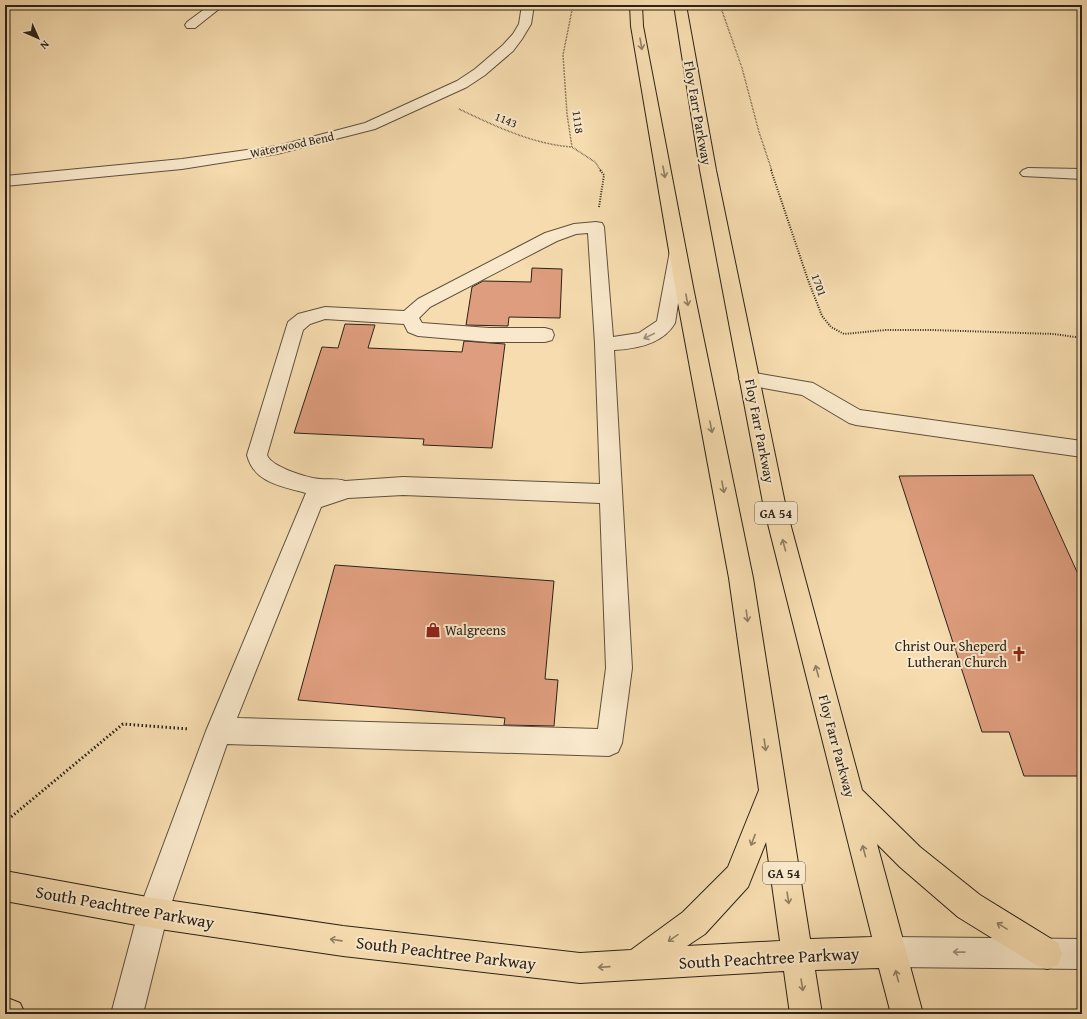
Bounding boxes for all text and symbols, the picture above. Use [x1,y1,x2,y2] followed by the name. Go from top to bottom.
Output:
[18,18,58,58] north arrow
[36,37,53,54] text: N
[637,37,645,50] one-way arrow
[679,59,717,167] street label: Floy Farr Parkway
[492,107,520,132] street label: 1143
[568,109,589,135] street label: 1118
[248,127,336,162] street label: Waterwood Bend
[660,165,668,178] one-way arrow
[808,271,831,299] street label: 1701
[683,293,691,306] one-way arrow
[643,333,655,340] one-way arrow
[740,377,780,485] street label: Floy Farr Parkway
[707,420,715,433] one-way arrow
[719,480,727,493] one-way arrow
[755,502,797,524] road number: GA 54
[780,539,788,552] one-way arrow
[743,609,751,622] one-way arrow
[445,620,506,640] place label: Walgreens
[424,621,442,639] shop icon: Walgreens
[895,636,1008,672] place label: Christ Our Sheperd Lutheran Church
[1010,645,1028,663] church icon: Christ Our Sheperd Lutheran Church
[813,664,820,677] one-way arrow
[814,692,860,800] street label: Floy Farr Parkway
[761,738,769,751] one-way arrow
[748,833,756,845] one-way arrow
[860,844,867,857] one-way arrow
[763,862,805,884] road number: GA 54
[34,878,217,935] street label: South Peachtree Parkway
[784,891,792,904] one-way arrow
[997,922,1008,930] one-way arrow
[355,929,538,976] street label: South Peachtree Parkway
[667,934,678,942] one-way arrow
[330,936,343,944] one-way arrow
[678,940,861,975] street label: South Peachtree Parkway
[953,949,966,956] one-way arrow
[598,963,611,970] one-way arrow
[893,970,900,983] one-way arrow
[798,978,806,991] one-way arrow

